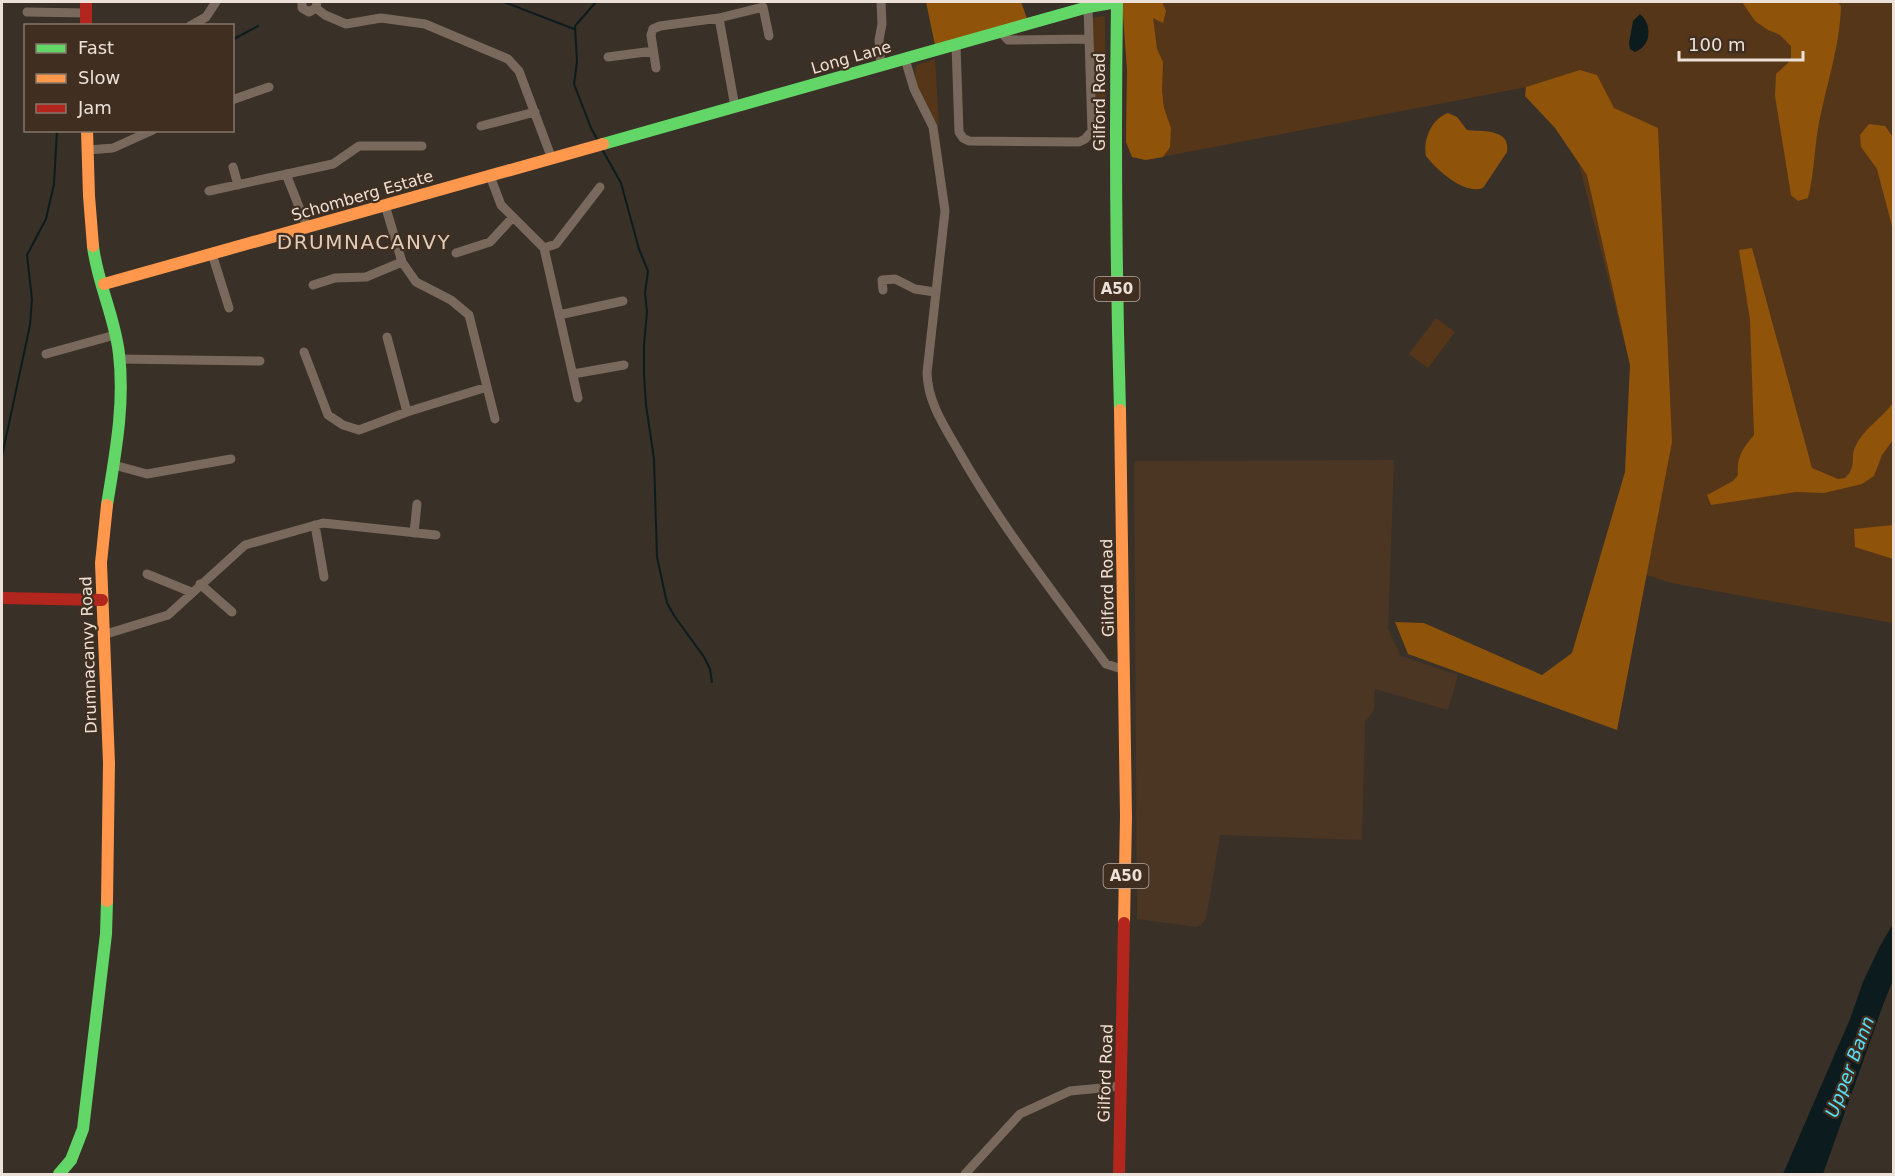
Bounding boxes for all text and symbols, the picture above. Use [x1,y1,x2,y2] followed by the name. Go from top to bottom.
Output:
[24,24,234,132] legend
[1679,24,1804,62] scale bar
[1688,34,1746,55] text: 100 m
[78,37,114,58] text: Fast
[809,37,893,78] street label: Long Lane
[1090,53,1109,151] street label: Gilford Road
[78,67,120,88] text: Slow
[77,97,112,118] text: Jam
[289,166,435,225] street label: Schomberg Estate
[277,230,451,254] district label: DRUMNACANVY
[1094,277,1140,301] road number: A50
[1097,539,1118,637] street label: Gilford Road
[76,576,101,734] street label: Drumnacanvy Road
[1104,864,1148,888] road number: A50
[1821,1013,1878,1120] water label: Upper Bann
[1094,1024,1117,1123] street label: Gilford Road

